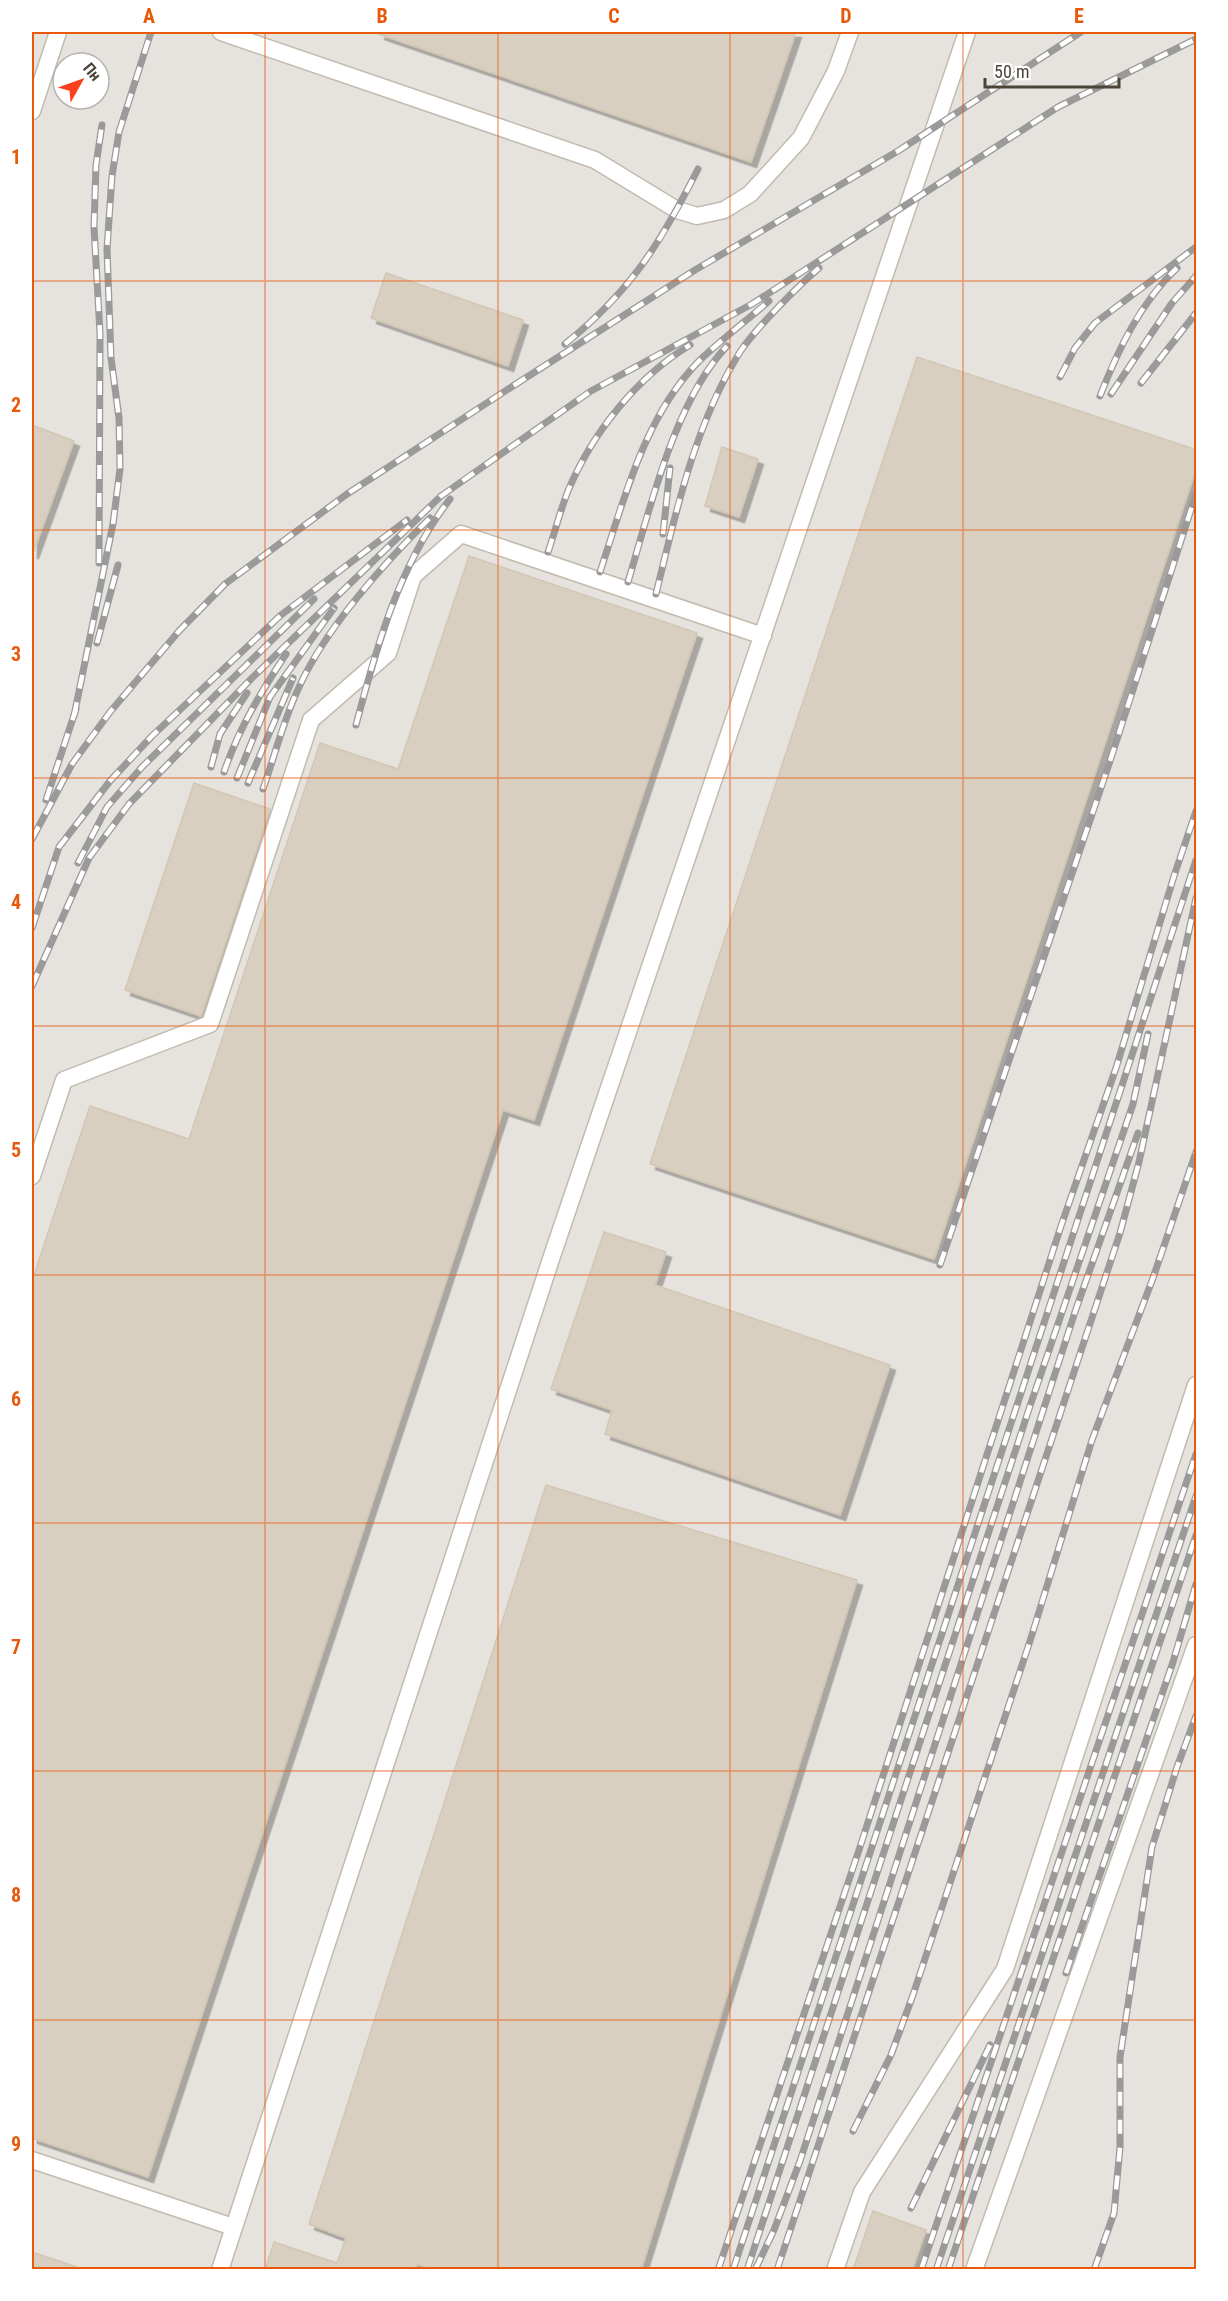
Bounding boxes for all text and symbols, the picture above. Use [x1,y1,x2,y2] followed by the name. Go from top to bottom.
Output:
[143,4,155,28] text: A
[376,4,388,28] text: B
[608,4,620,28] text: C
[840,4,852,28] text: D
[1074,4,1084,28] text: E
[51,51,111,111] north arrow
[985,51,1118,89] scale bar
[79,59,105,85] text: Пн
[994,61,1029,82] text: 50 m
[11,145,21,169] text: 1
[11,393,21,417] text: 2
[11,642,21,666] text: 3
[11,890,21,914] text: 4
[11,1138,21,1162] text: 5
[11,1387,21,1411] text: 6
[11,1635,21,1659] text: 7
[11,1883,21,1907] text: 8
[11,2132,21,2156] text: 9

